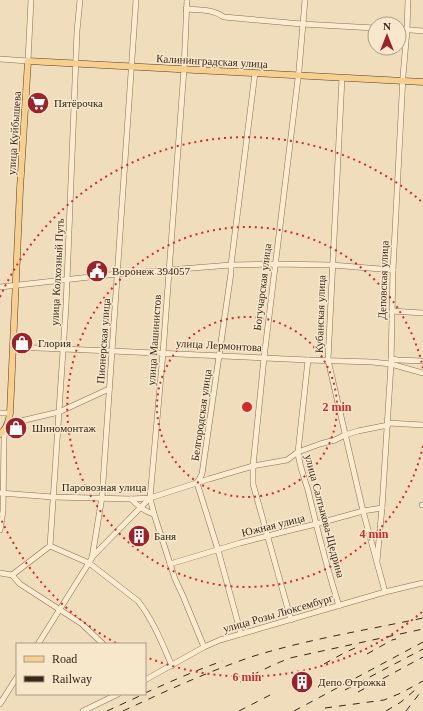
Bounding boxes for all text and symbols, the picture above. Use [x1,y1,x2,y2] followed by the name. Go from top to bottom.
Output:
[367,16,407,56] north arrow
[383,20,391,32] text: N
[156,52,268,70] street label: Калининградская улица
[25,90,51,116] supermarket icon: Пятёрочка
[5,91,23,175] street label: улица Куйбышева
[54,97,103,109] place label: Пятёрочка
[48,218,66,326] street label: улица Колхозный Путь
[376,240,390,320] street label: Деповская улица
[251,243,273,331] street label: Богучарская улица
[84,258,110,284] public building icon: Воронеж 394057
[112,265,190,277] place label: Воронеж 394057
[313,275,327,353] street label: Кубанская улица
[145,294,163,386] street label: улица Машинистов
[94,298,112,384] street label: Пионерская улица
[9,330,35,356] shop icon: Глория
[38,337,71,349] place label: Глория
[176,337,262,353] street label: улица Лермонтова
[189,368,213,462] street label: Белгородская улица
[240,400,254,414] centre of rings
[322,400,352,414] text: 2 min
[3,415,29,441] shop icon: Шиномонтаж
[32,422,96,434] place label: Шиномонтаж
[303,453,347,579] street label: улица Салтыкова-Щедрина
[62,481,146,493] street label: Паровозная улица
[240,511,306,539] street label: Южная улица
[126,523,152,549] building icon: Баня
[359,527,389,541] text: 4 min
[154,530,176,542] place label: Баня
[222,591,335,634] street label: улица Розы Люксембург
[16,643,146,695] legend
[52,652,77,666] text: Road
[289,669,315,695] building icon: Депо Отрожка
[232,670,262,684] text: 6 min
[52,672,92,686] text: Railway
[318,676,386,688] place label: Депо Отрожка

